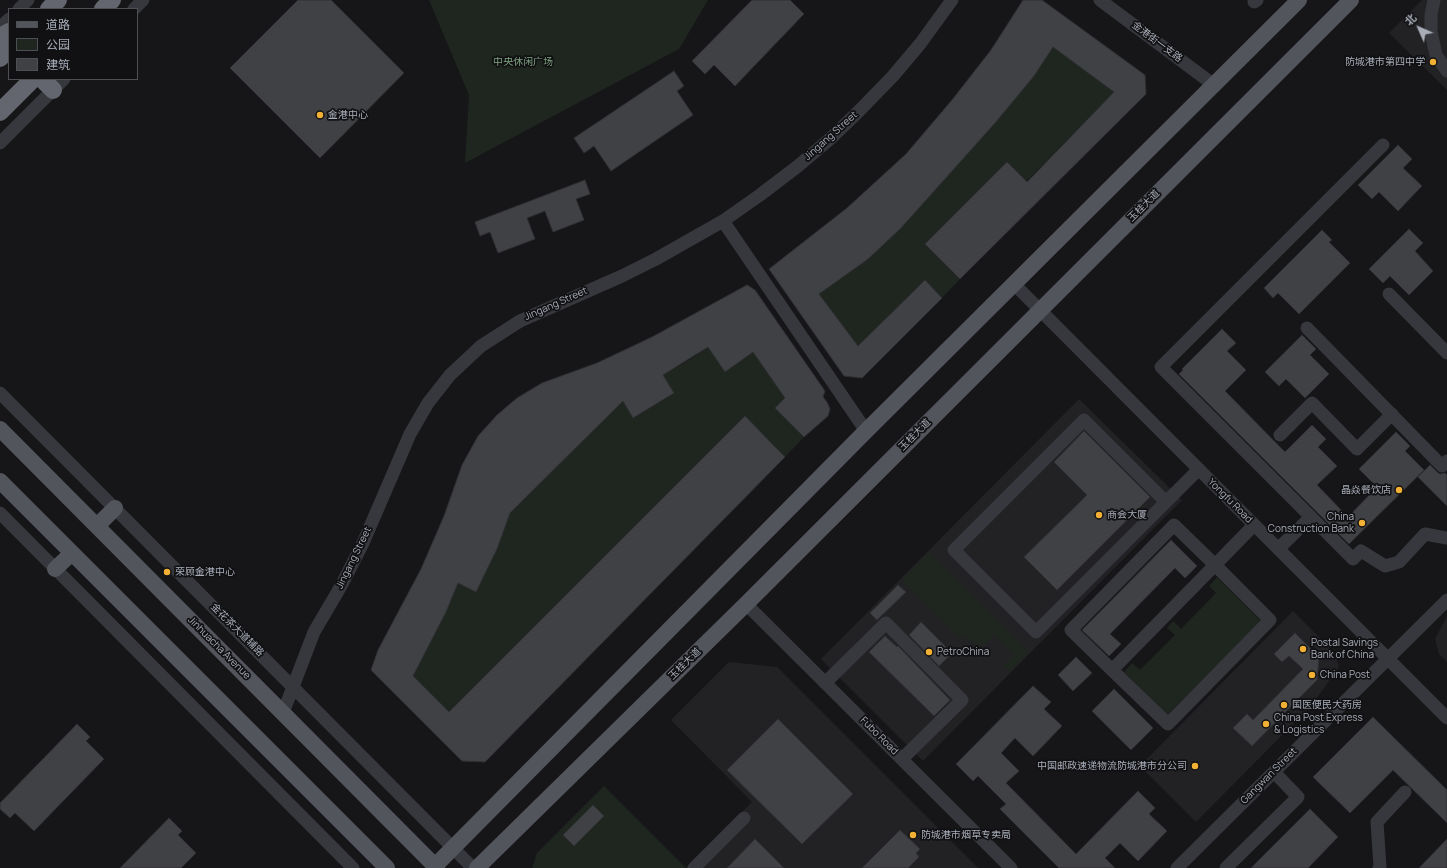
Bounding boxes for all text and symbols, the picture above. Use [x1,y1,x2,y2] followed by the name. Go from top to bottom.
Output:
[8,8,138,80] legend
[1399,8,1439,48] north arrow
[1401,10,1419,28] text: 北
[46,16,70,33] text: 道路
[1129,19,1185,65] street label: 金港街一支路
[46,36,70,53] text: 公园
[46,56,70,73] text: 建筑
[493,56,553,68] park label: 中央休闲广场
[1345,56,1425,68] place label: 防城港市第四中学
[1428,57,1438,67] marker: 防城港市第四中学
[328,109,368,121] place label: 金港中心
[802,109,860,163] street label: Jingang Street
[315,110,325,120] marker: 金港中心
[1126,188,1162,224] street label: 玉桂大道
[523,285,589,323] street label: Jingang Street
[897,417,933,453] street label: 玉桂大道
[1205,476,1255,526] street label: Yongfu Road
[1341,484,1391,496] place label: 晶焱餐饮店
[1394,485,1404,495] marker: 晶焱餐饮店
[1107,509,1147,521] place label: 商会大厦
[1094,510,1104,520] marker: 商会大厦
[1268,511,1354,534] place label: China Construction Bank
[1357,518,1367,528] marker: China Construction Bank
[334,525,374,591] street label: Jingang Street
[175,566,235,578] place label: 荣顾金港中心
[162,567,172,577] marker: 荣顾金港中心
[208,601,266,659] street label: 金花茶大道辅路
[185,614,253,682] street label: Jinhuacha Avenue
[1311,637,1378,660] place label: Postal Savings Bank of China
[1298,644,1308,654] marker: Postal Savings Bank of China
[666,646,704,682] street label: 玉桂大道
[937,646,989,658] place label: PetroChina
[924,647,934,657] marker: PetroChina
[1320,669,1370,681] place label: China Post
[1307,670,1317,680] marker: China Post
[1292,699,1362,711] place label: 国医便民大药房
[1279,700,1289,710] marker: 国医便民大药房
[1274,712,1363,736] place label: China Post Express & Logistics
[858,715,900,757] street label: Fubo Road
[1261,719,1271,729] marker: China Post Express & Logistics
[1238,745,1300,807] street label: Gangwan Street
[1037,760,1187,772] place label: 中国邮政速递物流防城港市分公司
[1190,761,1200,771] marker: 中国邮政速递物流防城港市分公司
[921,829,1011,841] place label: 防城港市烟草专卖局
[908,830,918,840] marker: 防城港市烟草专卖局

